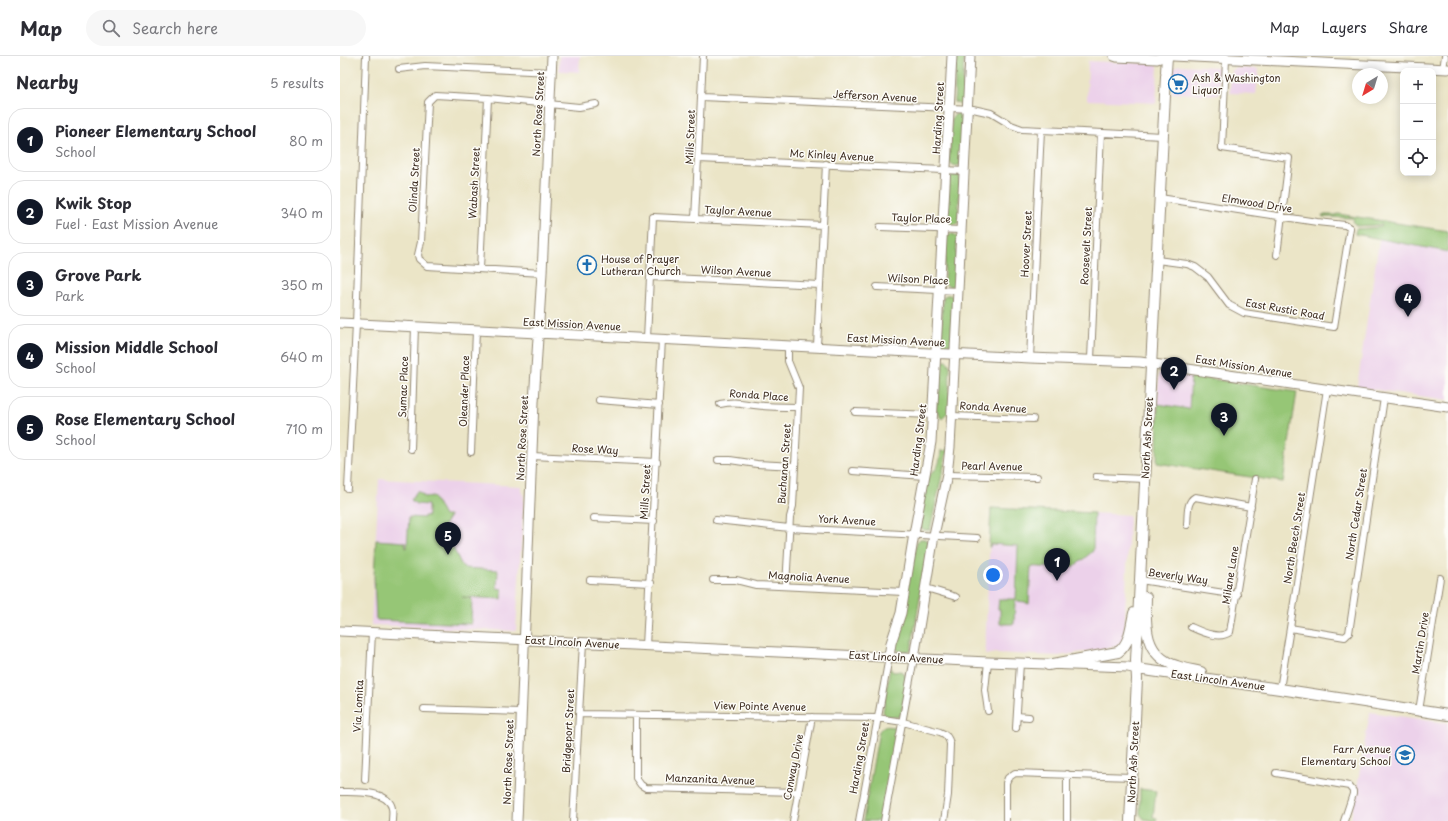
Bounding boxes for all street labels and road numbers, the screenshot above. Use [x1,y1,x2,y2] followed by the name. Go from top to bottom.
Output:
[528,71,547,157] street label: North Rose Street
[928,81,947,155] street label: Harding Street
[833,86,918,105] street label: Jefferson Avenue
[681,109,698,165] street label: Mills Street
[789,145,875,164] street label: Mc Kinley Avenue
[404,147,423,213] street label: Olinda Street
[464,147,483,219] street label: Wabash Street
[1221,190,1293,215] street label: Elmwood Drive
[704,201,773,220] street label: Taylor Avenue
[1076,206,1095,285] street label: Roosevelt Street
[891,209,951,226] street label: Taylor Place
[1016,210,1035,278] street label: Hoover Street
[700,261,772,280] street label: Wilson Avenue
[887,269,949,288] street label: Wilson Place
[1244,294,1326,323] street label: East Rustic Road
[523,313,622,334] street label: East Mission Avenue
[847,329,946,350] street label: East Mission Avenue
[1195,350,1294,381] street label: East Mission Avenue
[455,355,472,427] street label: Oleander Place
[394,356,411,418] street label: Sumac Place
[729,385,790,404] street label: Ronda Place
[512,395,531,481] street label: North Rose Street
[959,397,1028,416] street label: Ronda Avenue
[1137,397,1156,479] street label: North Ash Street
[906,403,929,477] street label: Harding Street
[773,423,794,505] street label: Buchanan Street
[571,440,619,457] street label: Rose Way
[961,457,1023,474] street label: Pearl Avenue
[636,464,653,520] street label: Mills Street
[1341,467,1370,561] street label: North Cedar Street
[1279,491,1308,585] street label: North Beech Street
[818,511,877,529] street label: York Avenue
[1217,544,1242,605] street label: Milane Lane
[1147,564,1209,588] street label: Beverly Way
[768,567,851,586] street label: Magnolia Avenue
[1407,611,1432,675] street label: Martin Drive
[524,632,620,651] street label: East Lincoln Avenue
[848,647,944,666] street label: East Lincoln Avenue
[1170,665,1266,694] street label: East Lincoln Avenue
[349,679,366,733] street label: Via Lomita
[558,689,577,773] street label: Bridgeport Street
[714,697,807,714] street label: View Pointe Avenue
[499,719,516,805] street label: North Rose Street
[845,721,872,795] street label: Harding Street
[1123,721,1142,803] street label: North Ash Street
[779,732,807,802] street label: Conway Drive
[665,769,756,788] street label: Manzanita Avenue

